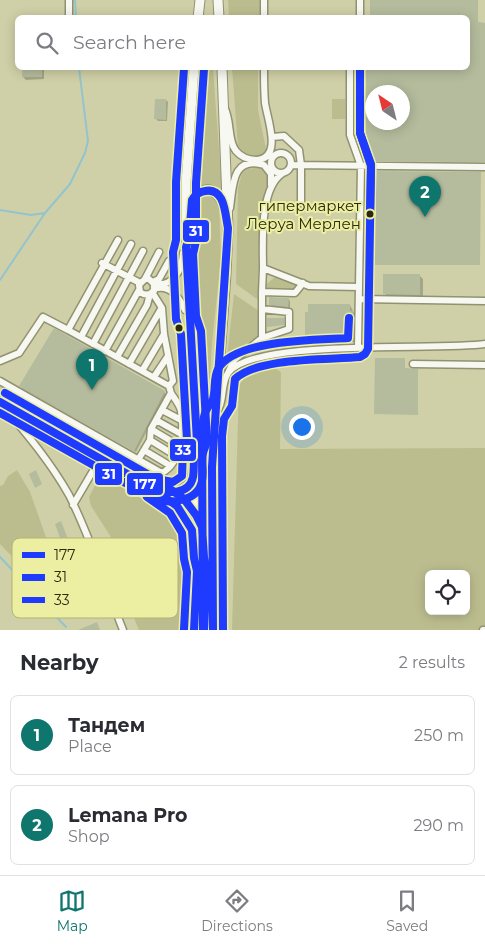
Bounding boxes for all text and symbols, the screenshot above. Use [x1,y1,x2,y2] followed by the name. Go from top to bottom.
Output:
[15,15,470,70] search box
[33,29,61,57] icon: search
[73,31,186,54] text: Search here
[365,85,410,130] north arrow
[409,176,441,217] pin: 2
[246,196,362,233] place label: гипермаркет Леруа Мерлен
[365,209,375,219] marker: гипермаркет Леруа Мерлен
[182,219,210,243] line badge: 31
[188,222,203,240] text: 31
[174,323,184,333] unlabelled marker
[76,349,108,390] pin: 1
[289,414,315,440] your location
[169,438,197,462] line badge: 33
[174,441,191,459] text: 33
[94,462,123,486] line badge: 31
[101,465,116,483] text: 31
[126,472,164,496] line badge: 177
[134,475,157,493] text: 177
[12,538,178,618] legend
[54,546,76,564] text: 177
[54,568,67,586] text: 31
[425,570,470,615] map controls
[425,570,470,615] button: locate
[54,591,70,609] text: 33
[20,650,99,675] text: Nearby
[399,653,465,672] text: 2 results
[68,714,145,737] text: Тандем
[34,726,40,745] text: 1
[414,726,464,745] text: 250 m
[68,737,112,756] text: Place
[68,804,187,827] text: Lemana Pro
[32,816,42,835] text: 2
[413,816,464,835] text: 290 m
[68,827,110,846] text: Shop
[57,887,88,935] tab: Map
[201,887,273,935] tab: Directions
[386,887,428,935] tab: Saved

